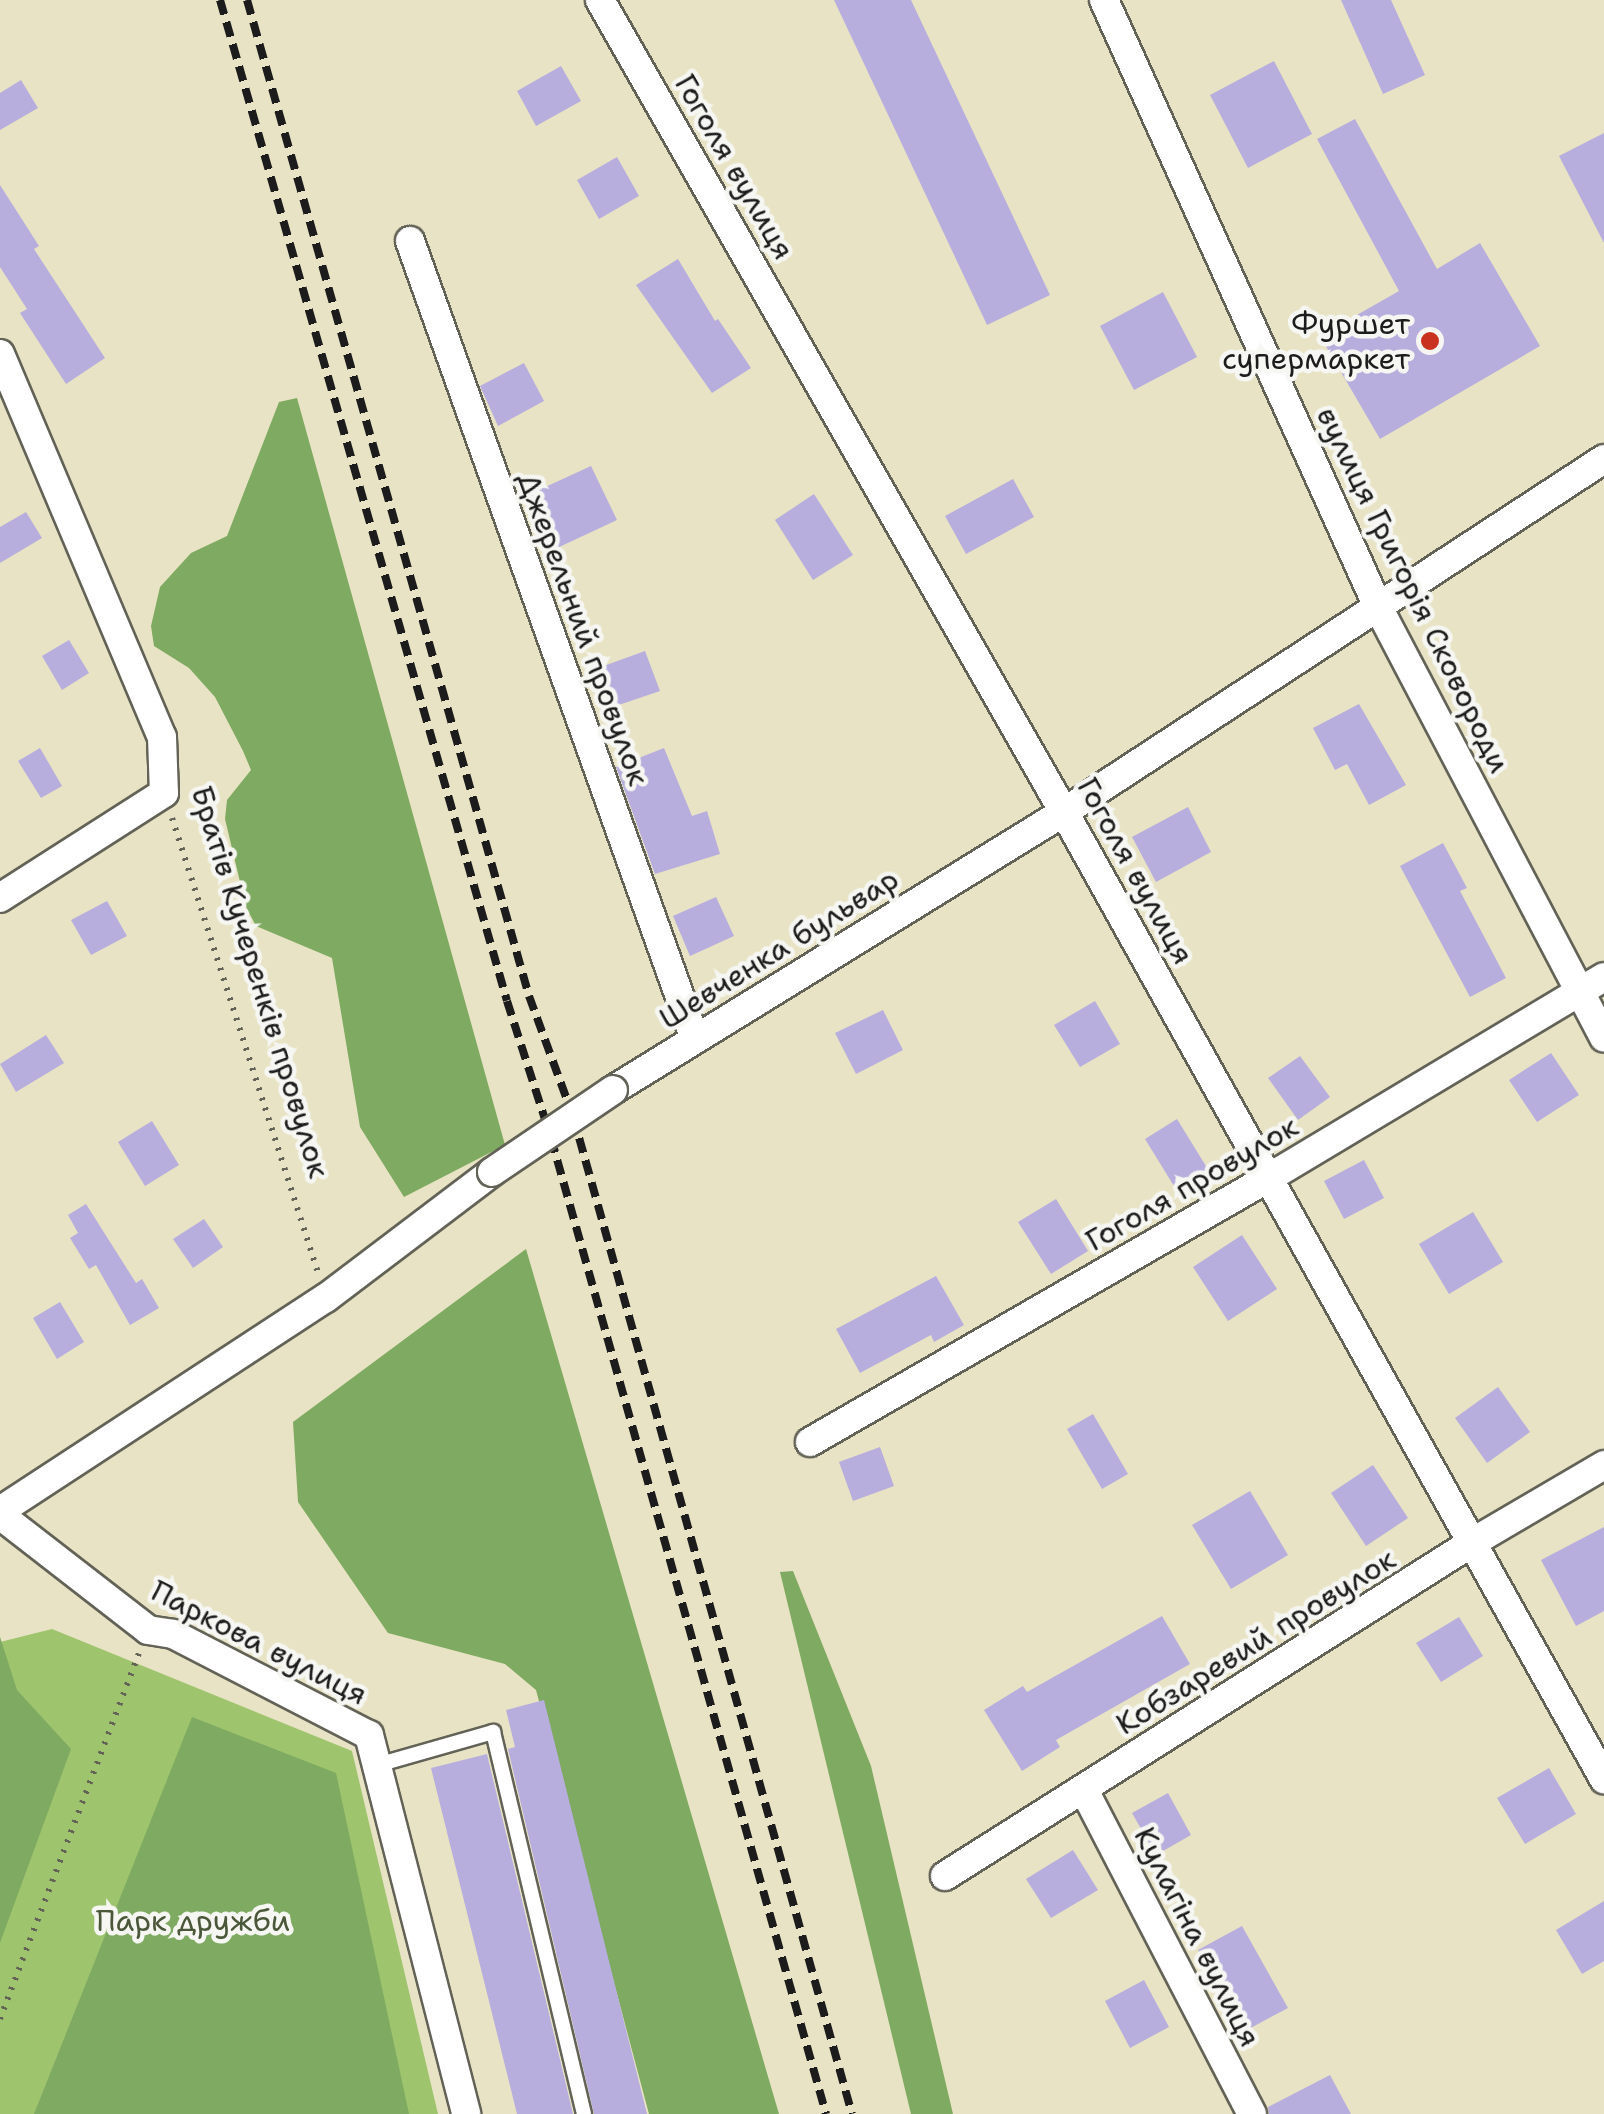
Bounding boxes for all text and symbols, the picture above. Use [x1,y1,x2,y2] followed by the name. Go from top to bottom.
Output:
[667,68,801,266] street label: Гоголя вулиця
[1222,306,1410,376] place label: Фуршет супермаркет
[1419,330,1441,352] marker: Фуршет супермаркет
[1309,401,1517,779] street label: вулиця Григорія Сковороди
[510,468,656,790] street label: Джерельний провулок
[1069,771,1201,971] street label: Гоголя вулиця
[183,782,337,1182] street label: Братів Кучеренків провулок
[653,861,905,1037] street label: Шевченка бульвар
[1079,1109,1305,1259] street label: Гоголя провулок
[1110,1541,1402,1743] street label: Кобзаревий провулок
[145,1573,373,1713] street label: Паркова вулиця
[1126,1821,1268,2053] street label: Кулагіна вулиця
[96,1903,290,1939] park label: Парк дружби

